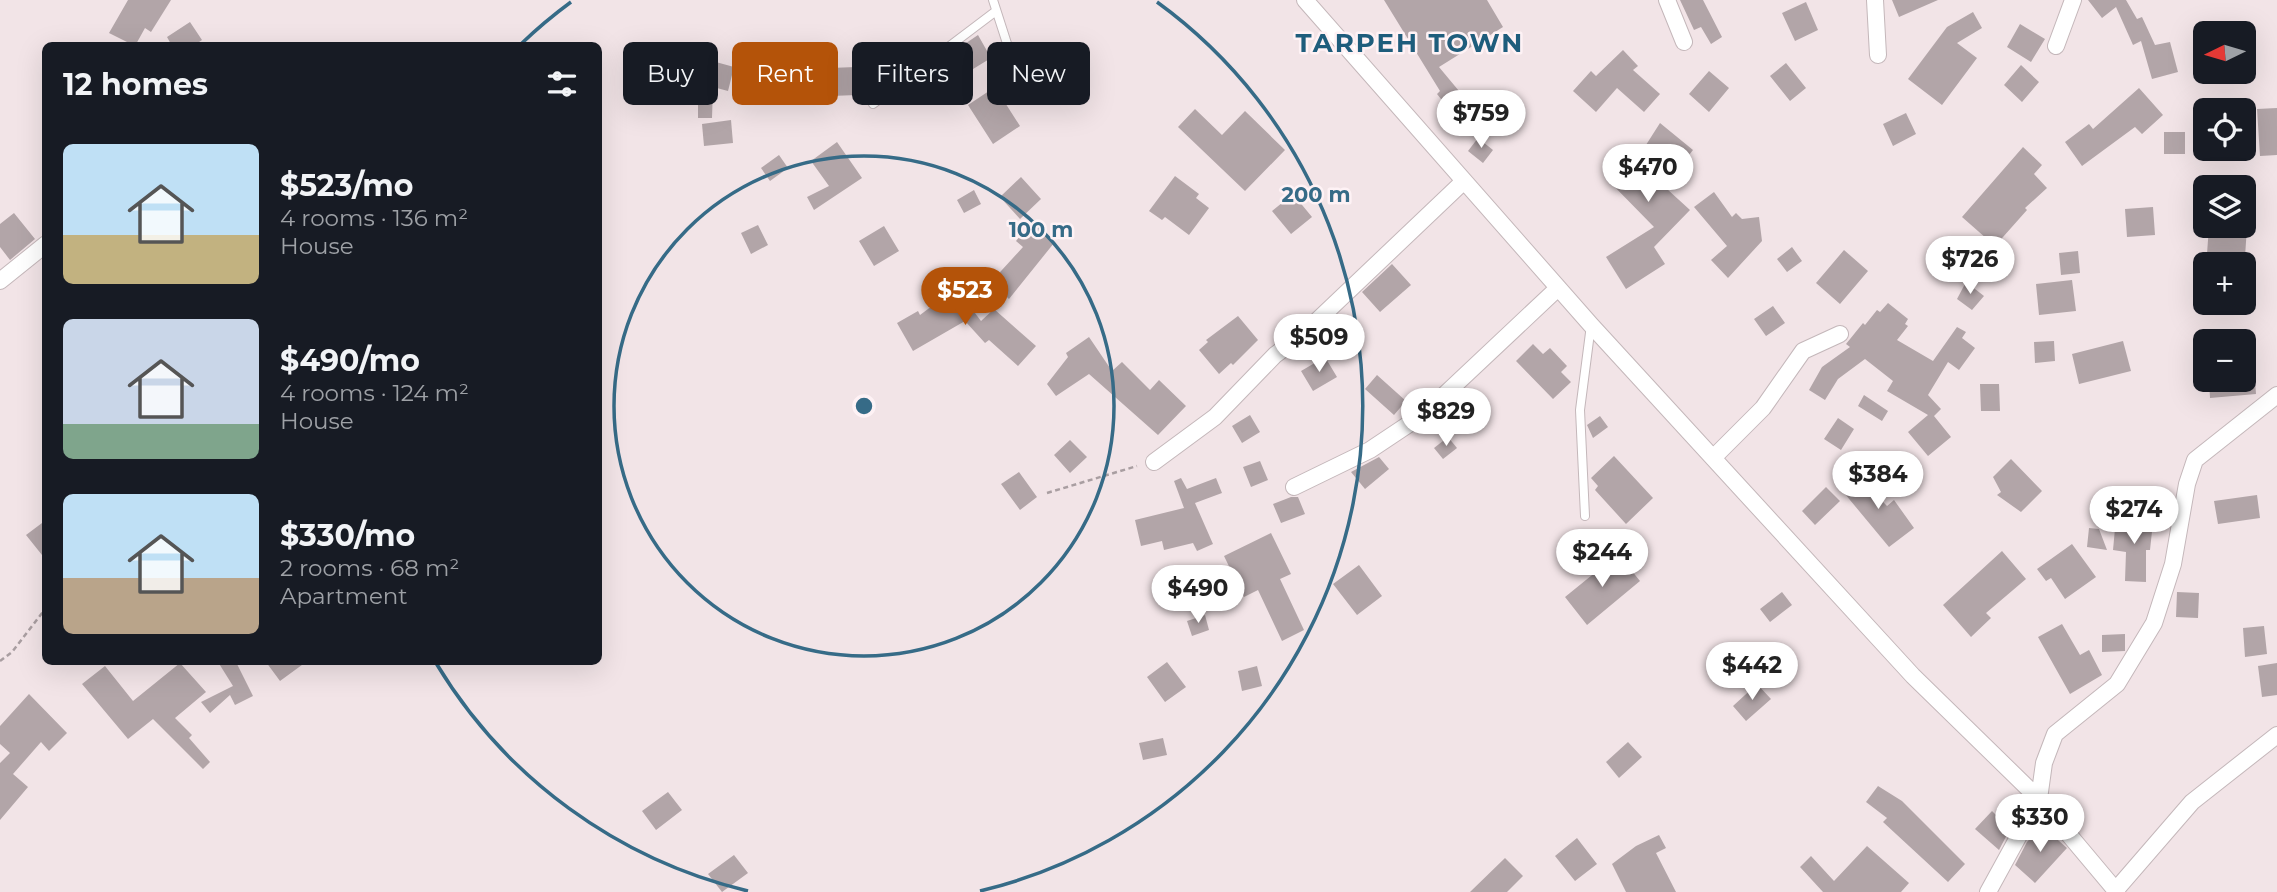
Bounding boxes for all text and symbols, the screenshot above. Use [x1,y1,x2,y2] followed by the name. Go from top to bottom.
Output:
[2193,21,2256,84] north arrow
[2193,21,2256,392] map controls
[1296,27,1524,59] district label: TARPEH TOWN
[623,42,718,105] chip: Buy
[732,42,838,105] chip: Rent
[852,42,973,105] chip: Filters
[987,42,1090,105] chip: New
[543,65,581,103] icon: filters
[63,66,208,103] text: 12 homes
[1440,90,1522,150] pin: $759
[2193,98,2256,161] button: locate
[1453,99,1509,127] text: $759
[1607,144,1689,204] pin: $470
[1618,153,1678,181] text: $470
[280,167,413,204] text: $523/mo
[119,172,203,256] icon: home
[2193,175,2256,238] button: layers
[1282,182,1350,207] text: 200 m
[280,204,468,232] text: 4 rooms · 136 m²
[1009,217,1073,242] text: 100 m
[280,232,354,260] text: House
[1929,236,2011,296] pin: $726
[1942,245,1998,273] text: $726
[2193,252,2256,315] button: +
[924,268,1006,327] pin: $523
[937,276,993,304] text: $523
[1278,314,1360,374] pin: $509
[1290,323,1348,351] text: $509
[2193,329,2256,392] button: −
[280,342,420,379] text: $490/mo
[119,347,203,431] icon: home
[280,379,469,407] text: 4 rooms · 124 m²
[1405,388,1487,448] pin: $829
[852,394,876,418] centre of rings
[1417,397,1475,425] text: $829
[280,407,354,435] text: House
[1837,452,1919,511] pin: $384
[1848,460,1908,488] text: $384
[2093,486,2175,546] pin: $274
[2106,495,2162,523] text: $274
[280,517,415,554] text: $330/mo
[119,522,203,606] icon: home
[1561,530,1643,589] pin: $244
[1572,538,1632,566] text: $244
[280,554,459,582] text: 2 rooms · 68 m²
[1157,566,1239,625] pin: $490
[1168,574,1228,602] text: $490
[280,582,408,610] text: Apartment
[1711,642,1793,702] pin: $442
[1722,651,1782,679] text: $442
[1999,794,2081,854] pin: $330
[2011,803,2069,831] text: $330

